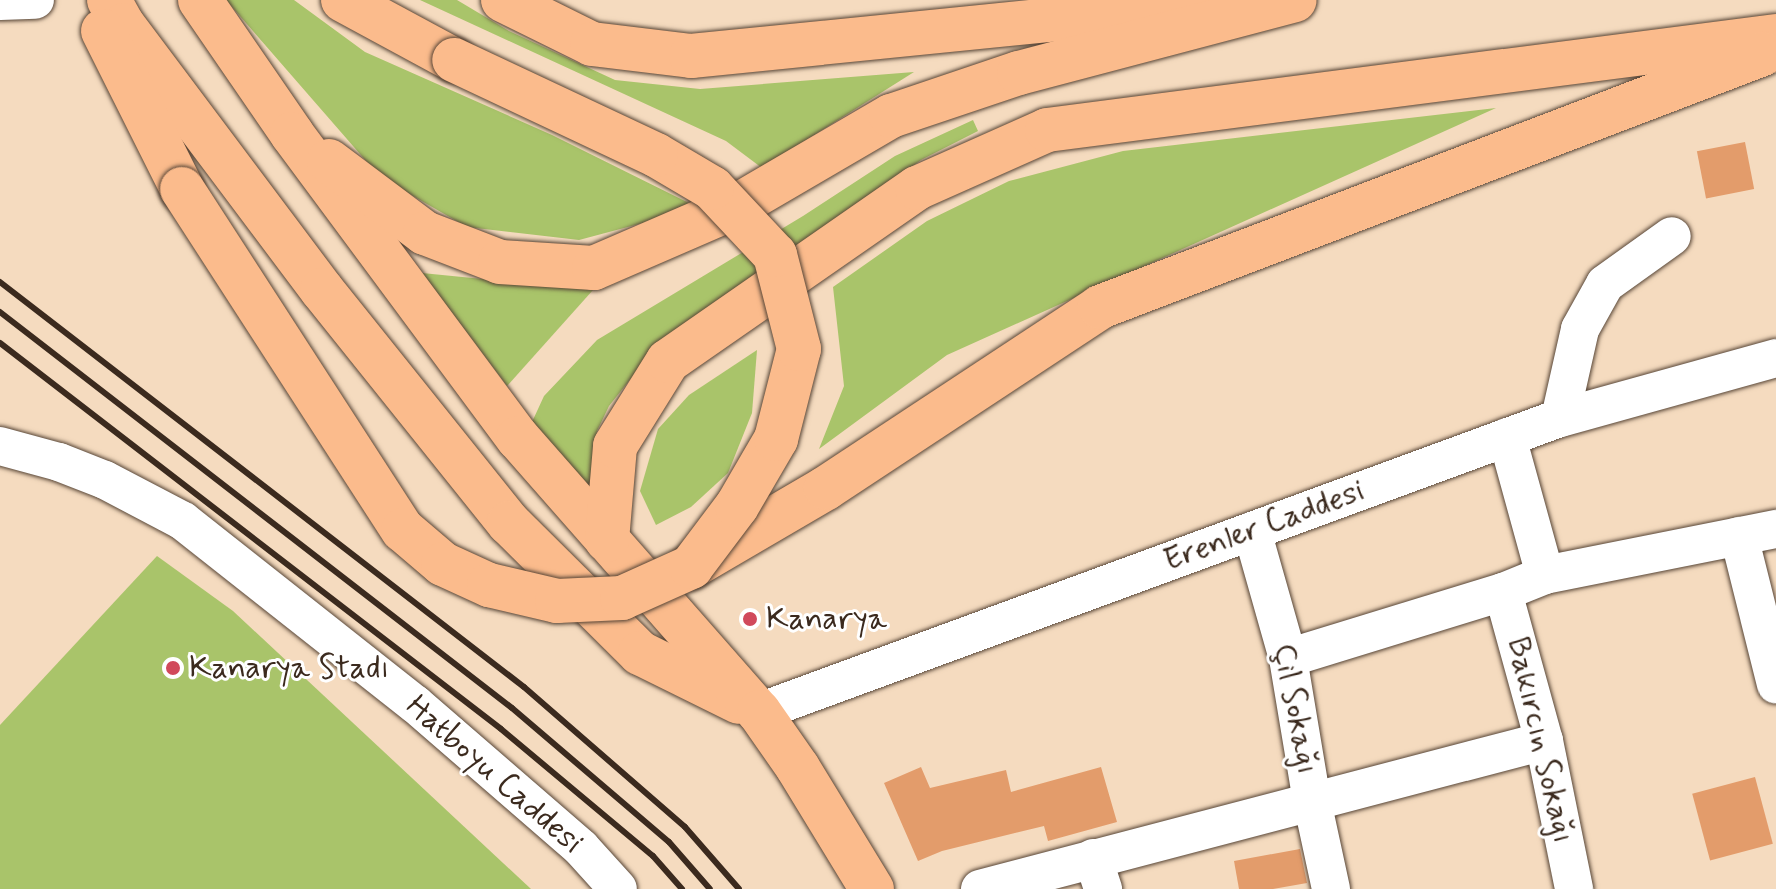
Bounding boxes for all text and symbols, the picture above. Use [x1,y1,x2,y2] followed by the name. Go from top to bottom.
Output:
[1155,471,1373,581] street label: Erenler Caddesi
[766,600,887,638] place label: Kanarya
[741,610,759,628] marker: Kanarya
[1497,632,1583,848] street label: Bakırcın Sokağı
[1263,640,1327,778] street label: Çil Sokağı
[189,649,390,687] place label: Kanarya Stadı
[164,659,182,677] marker: Kanarya Stadı
[395,686,593,864] street label: Hatboyu Caddesi

